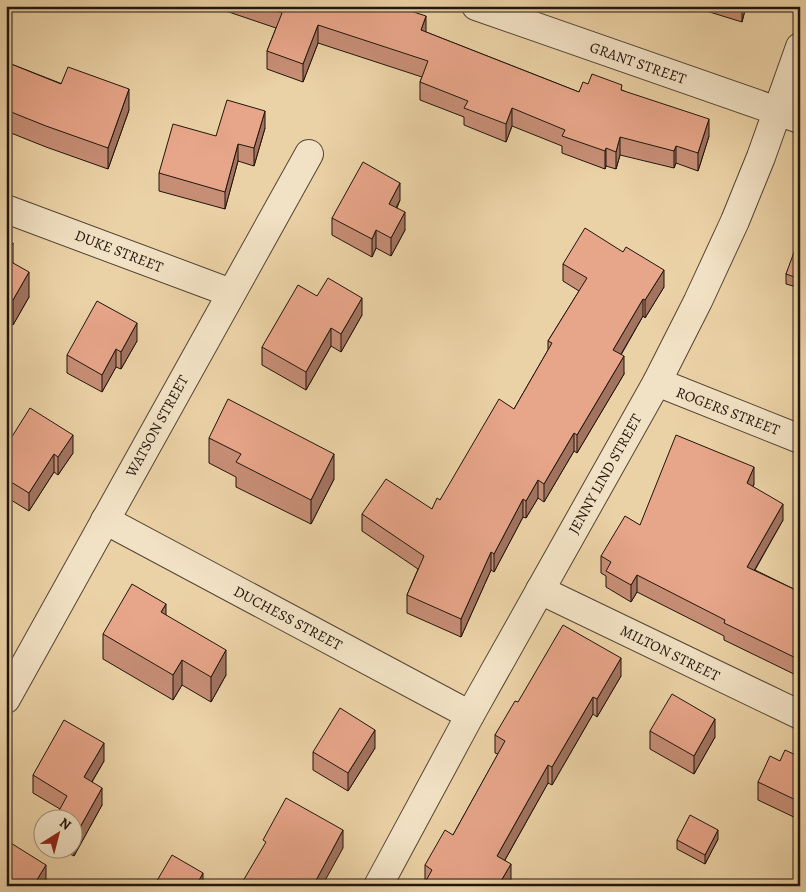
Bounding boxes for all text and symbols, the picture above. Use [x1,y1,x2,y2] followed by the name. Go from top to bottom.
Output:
[587,37,690,89] street label: GRANT STREET
[72,225,167,277] street label: DUKE STREET
[120,371,194,481] street label: WATSON STREET
[673,382,783,440] street label: ROGERS STREET
[564,410,647,538] street label: JENNY LIND STREET
[230,581,347,655] street label: DUCHESS STREET
[617,620,724,686] street label: MILTON STREET
[32,810,82,860] north arrow
[56,813,75,835] text: N

